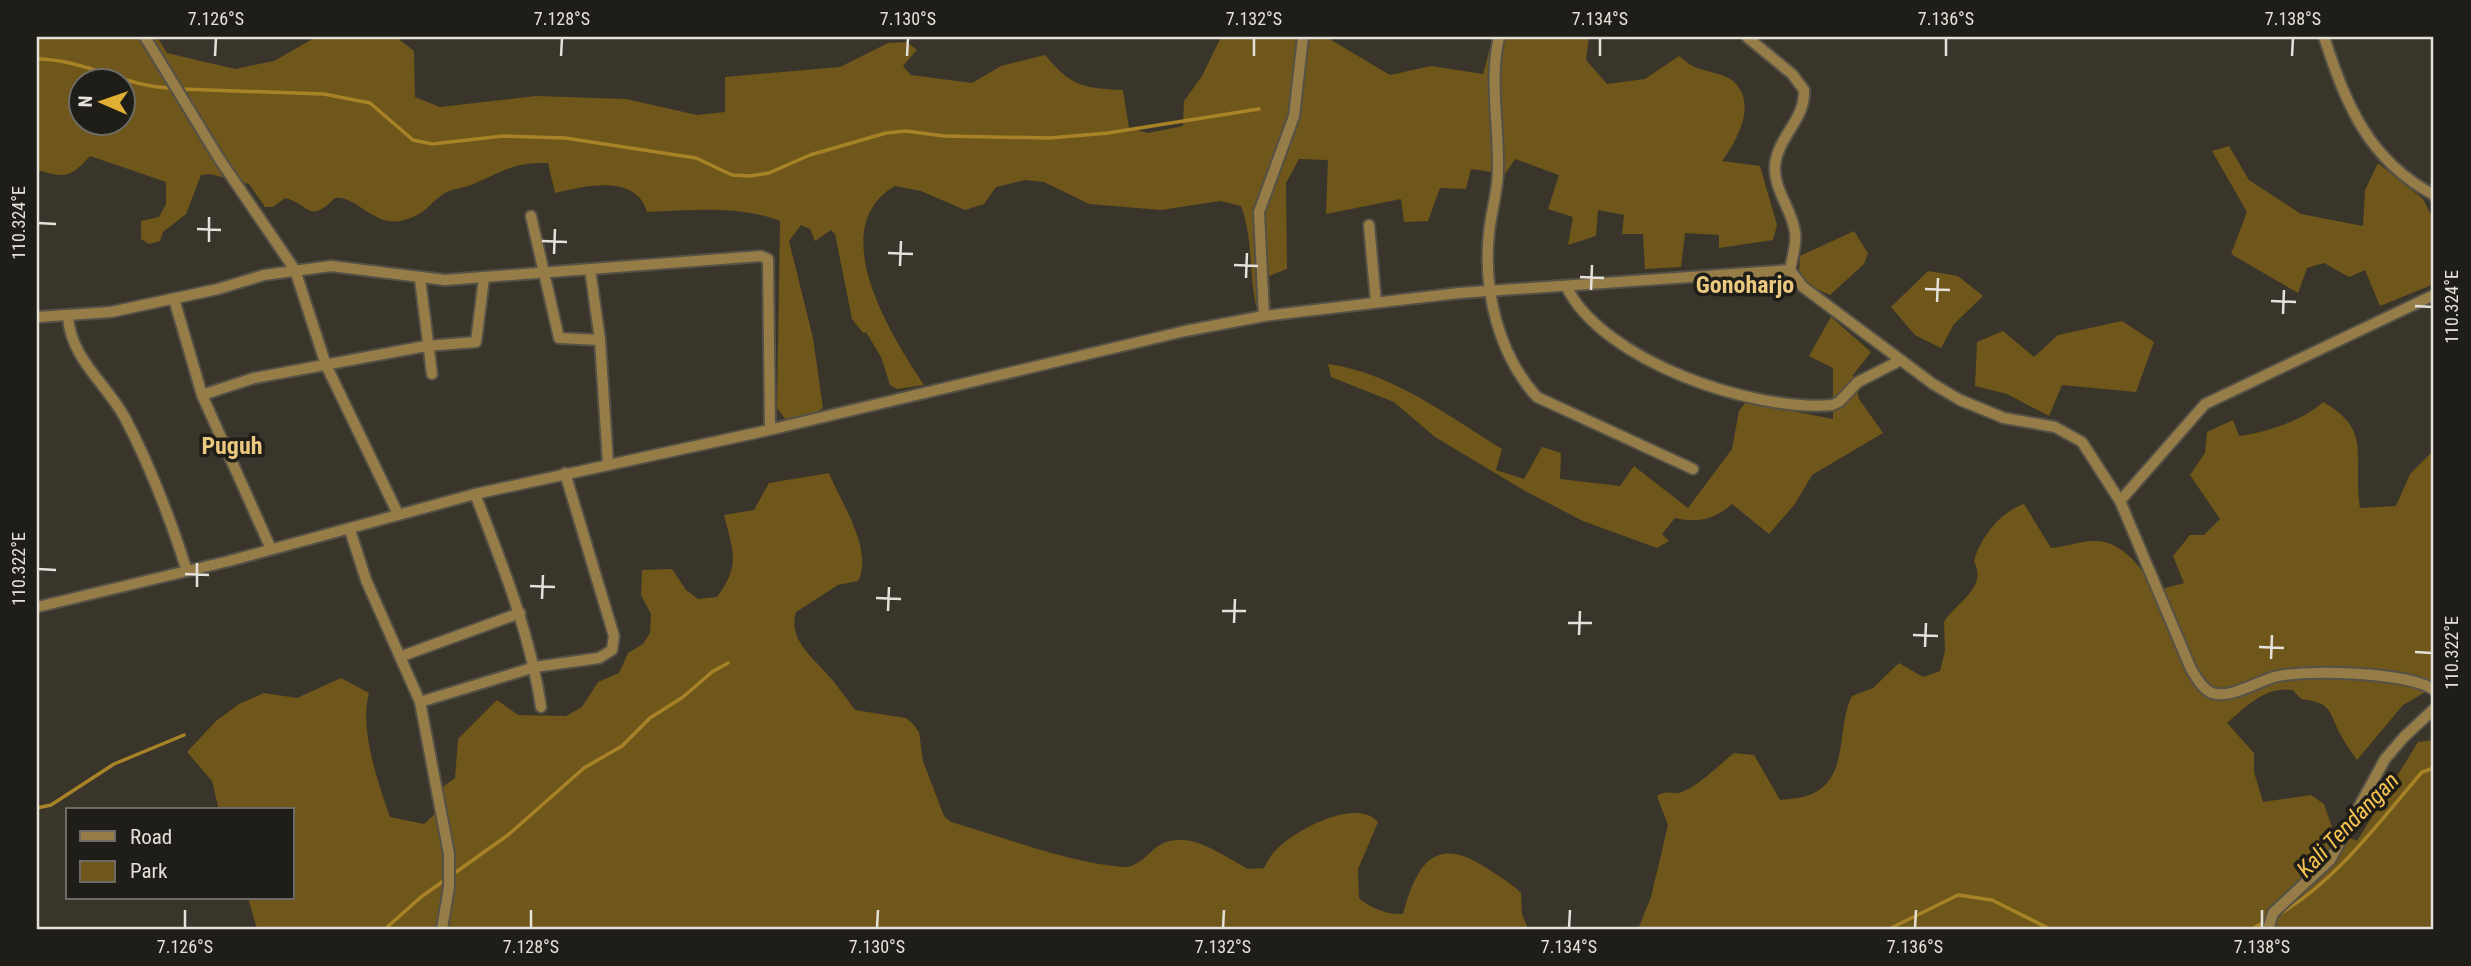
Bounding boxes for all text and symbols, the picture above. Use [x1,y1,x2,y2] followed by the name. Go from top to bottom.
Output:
[188,8,244,29] text: 7.126°S
[534,8,590,29] text: 7.128°S
[880,8,936,29] text: 7.130°S
[1226,8,1282,29] text: 7.132°S
[1572,8,1628,29] text: 7.134°S
[1918,8,1974,29] text: 7.136°S
[2265,8,2321,29] text: 7.138°S
[66,66,136,136] north arrow
[74,95,97,108] text: N
[8,186,29,260] text: 110.324°E
[2441,270,2462,344] text: 110.324°E
[1696,271,1794,299] district label: Gonoharjo
[201,432,263,460] district label: Puguh
[8,532,29,606] text: 110.322°E
[2441,616,2462,690] text: 110.322°E
[2291,767,2405,883] water label: Kali Tendangan
[66,808,294,900] legend
[130,825,172,849] text: Road
[130,859,168,883] text: Park
[157,936,213,957] text: 7.126°S
[503,936,559,957] text: 7.128°S
[849,936,905,957] text: 7.130°S
[1195,936,1251,957] text: 7.132°S
[1541,936,1597,957] text: 7.134°S
[1887,936,1943,957] text: 7.136°S
[2234,936,2290,957] text: 7.138°S

